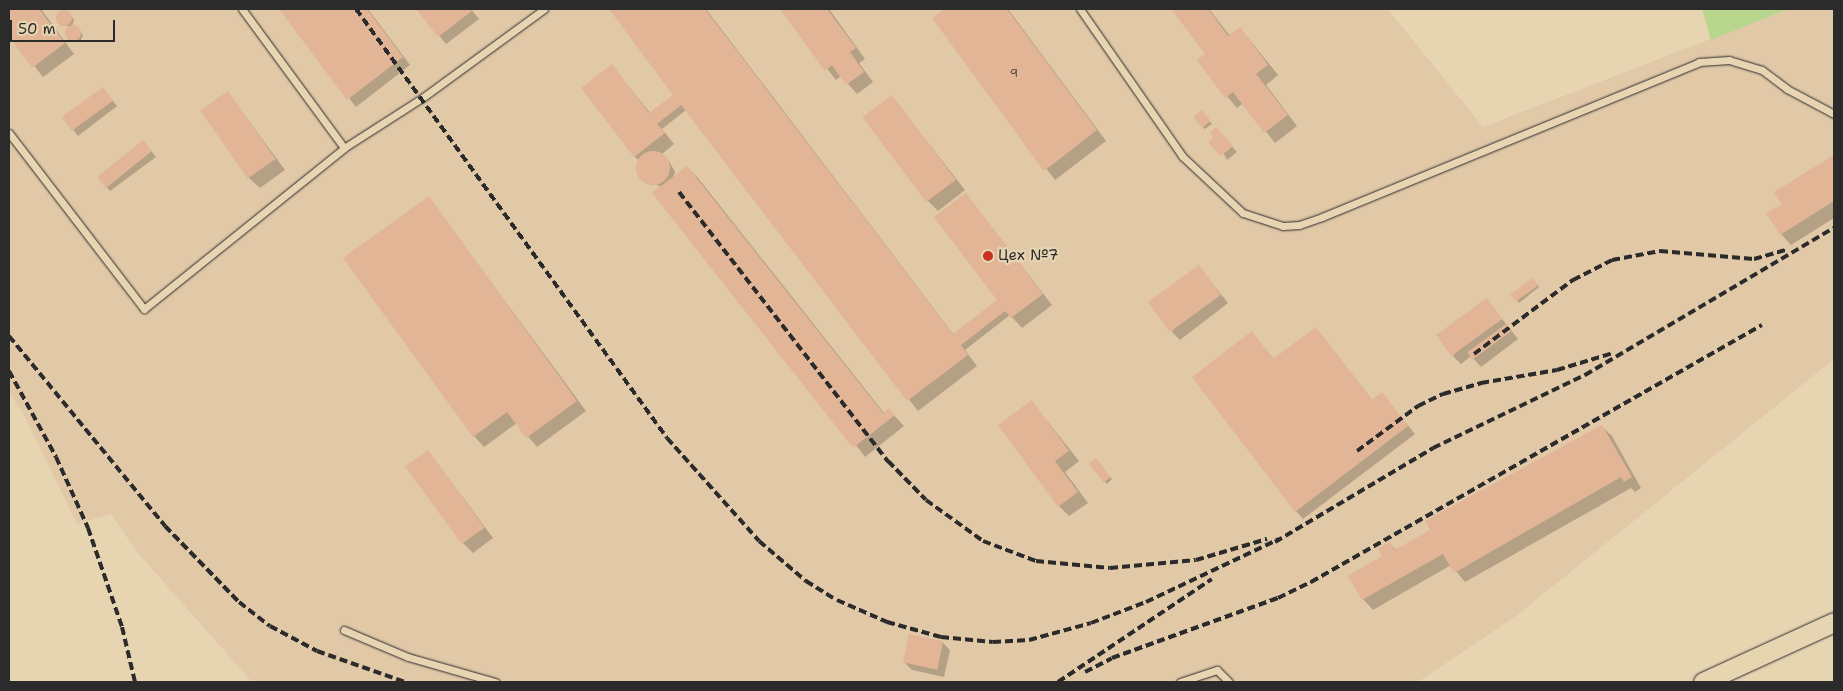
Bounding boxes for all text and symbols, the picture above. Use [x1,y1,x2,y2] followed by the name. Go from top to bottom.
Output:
[12,10,118,42] scale bar
[18,19,56,39] text: 50 m
[1010,67,1018,81] house number: 9
[998,247,1059,265] place label: Цех №7
[982,250,994,262] marker: Цех №7

